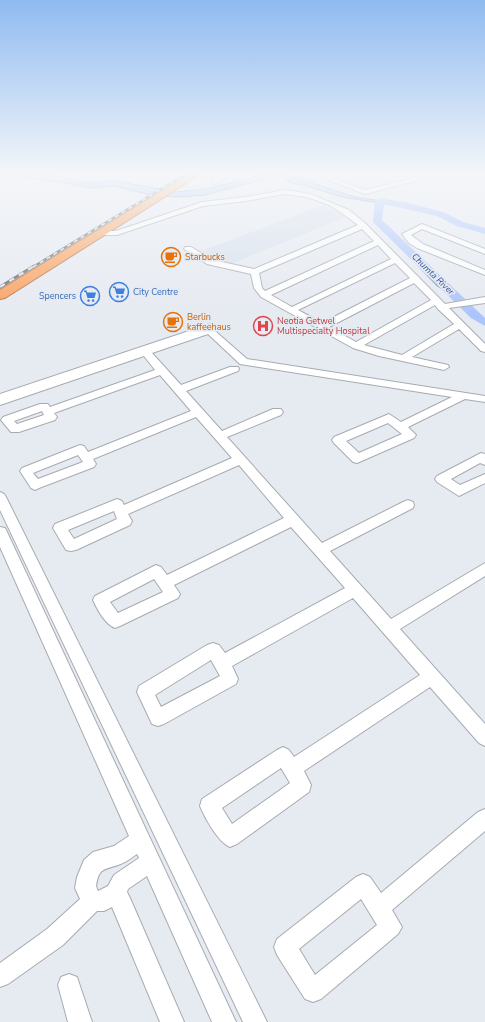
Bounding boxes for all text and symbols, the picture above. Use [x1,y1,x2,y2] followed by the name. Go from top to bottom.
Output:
[160,246,182,268] cafe icon: Starbucks
[185,251,225,263] place label: Starbucks
[409,251,457,298] water label: Chumta River
[108,281,130,303] supermarket icon: City Centre
[79,285,101,307] supermarket icon: Spencers
[133,286,178,298] place label: City Centre
[39,290,76,302] place label: Spencers
[162,311,184,333] cafe icon: Berlin kaffeehaus
[187,311,231,333] place label: Berlin kaffeehaus
[252,315,274,337] hospital icon: Neotia Getwel Multispecialty Hospital
[277,315,370,337] place label: Neotia Getwel Multispecialty Hospital

